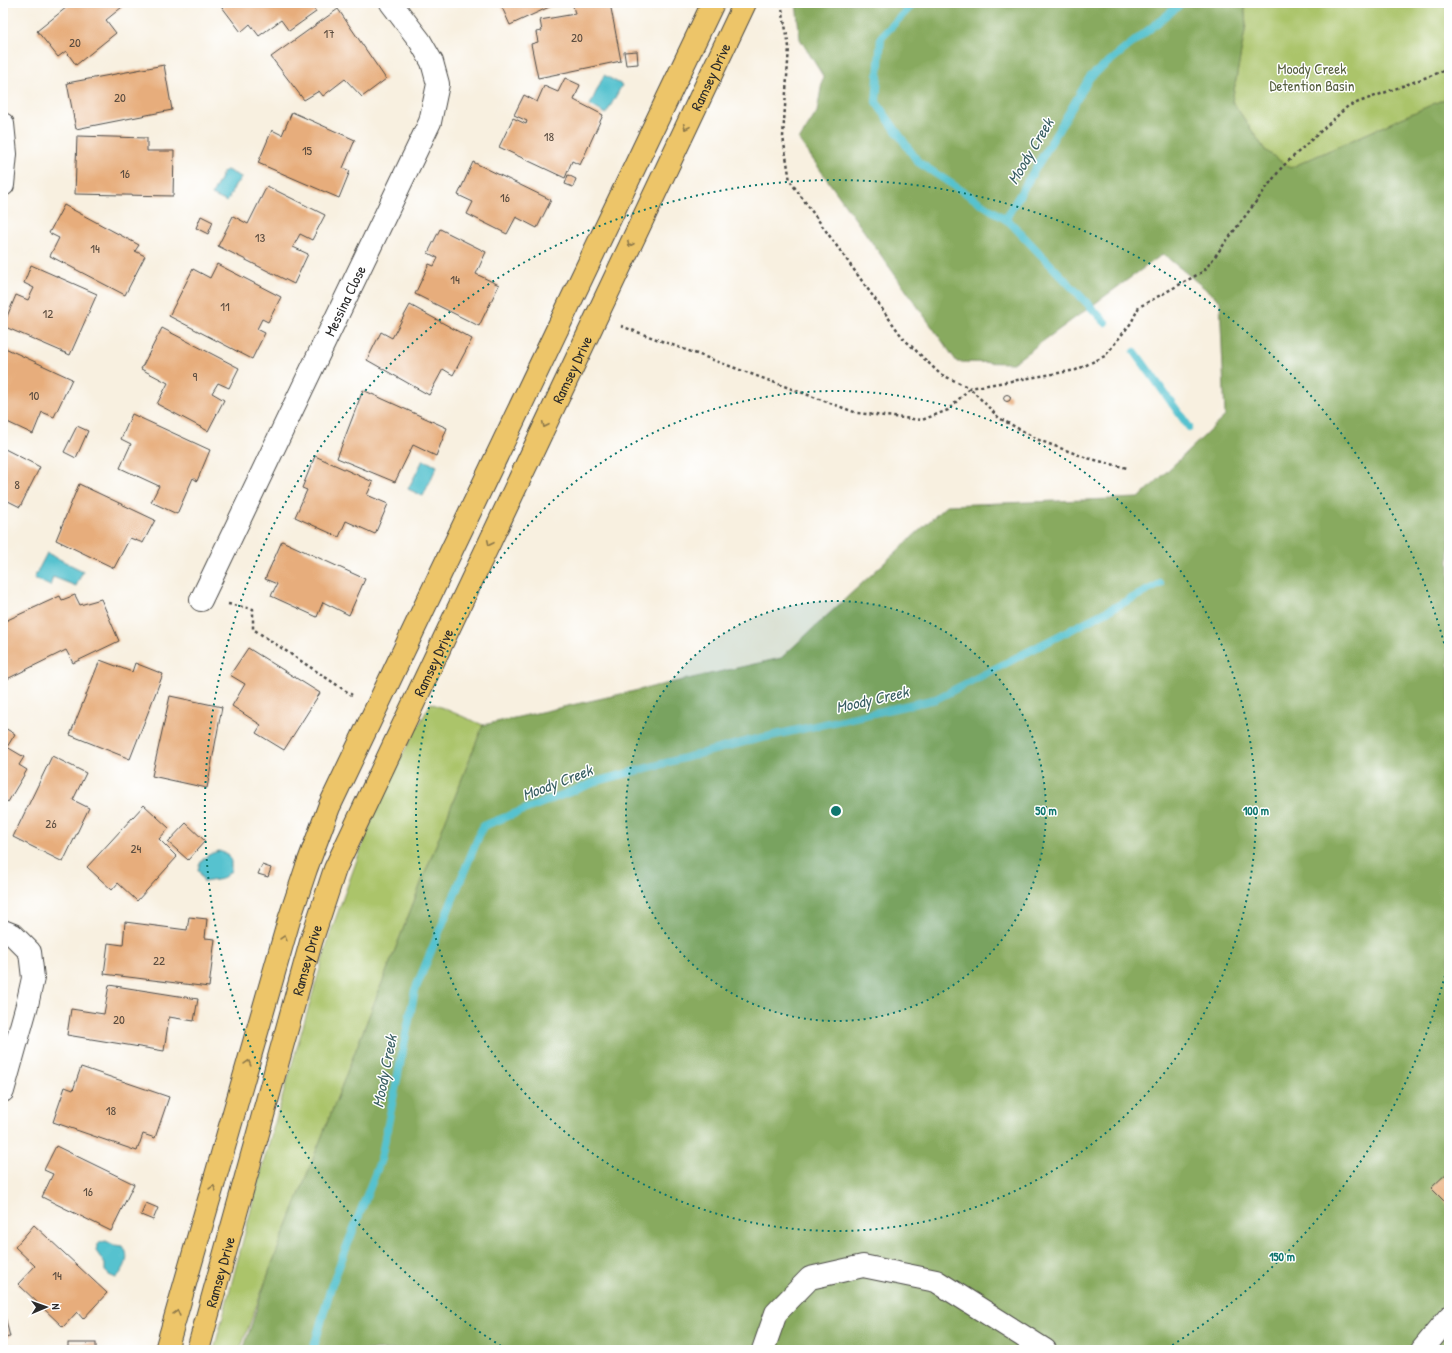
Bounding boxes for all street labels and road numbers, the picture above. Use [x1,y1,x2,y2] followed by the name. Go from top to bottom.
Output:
[685,39,735,114] street label: Ramsey Drive
[319,262,370,339] street label: Messina Close
[546,332,597,407] street label: Ramsey Drive
[408,625,458,700] street label: Ramsey Drive
[286,922,327,998] street label: Ramsey Drive
[200,1234,239,1310] street label: Ramsey Drive

